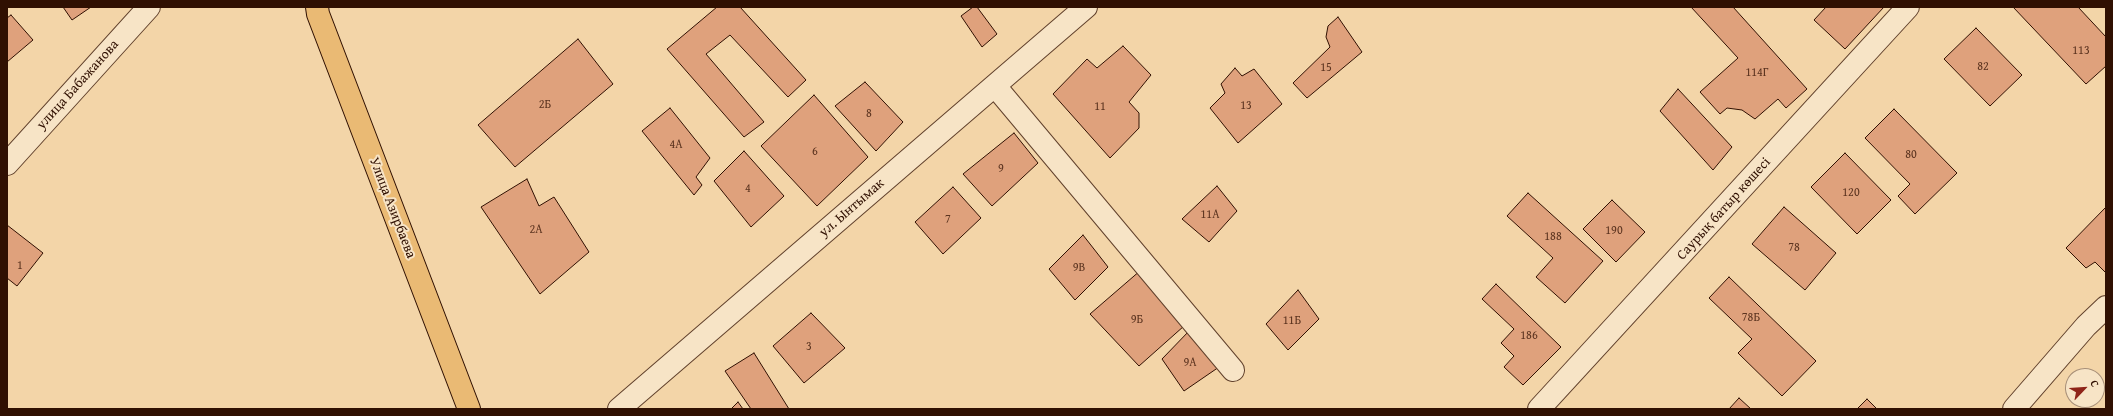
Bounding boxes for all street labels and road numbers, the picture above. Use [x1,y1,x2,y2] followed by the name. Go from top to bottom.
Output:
[33,37,123,133] street label: улица Бабажанова
[1674,154,1774,264] street label: Саурық батыр көшесі
[365,155,419,261] street label: Улица Азирбаева
[816,175,888,241] street label: ул. Ынтымак

